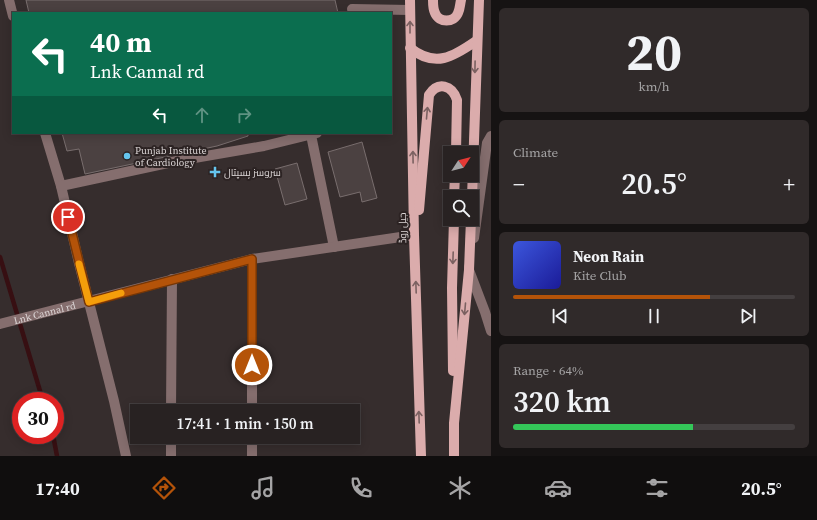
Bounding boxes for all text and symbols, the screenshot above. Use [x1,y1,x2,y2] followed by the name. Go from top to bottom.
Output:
[626,16,682,87] text: 20
[406,21,414,34] one-way arrow
[90,23,152,61] text: 40 m
[24,28,76,80] icon: left
[90,59,204,84] text: Lnk Cannal rd
[472,60,479,73] one-way arrow
[639,78,669,95] text: km/h
[149,104,171,126] icon: left
[191,104,213,126] icon: ahead
[233,104,255,126] icon: right
[423,107,431,120] one-way arrow
[135,144,207,169] place label: Punjab Institute of Cardiology
[513,144,558,161] text: Climate
[443,146,479,182] north arrow
[443,146,479,226] map controls
[122,151,132,161] marker: Punjab Institute of Cardiology
[409,151,416,164] one-way arrow
[621,163,687,204] text: 20.5°
[209,166,221,178] marker: سروسز ہسپتال
[224,166,281,179] place label: سروسز ہسپتال
[513,169,525,199] text: −
[783,169,795,199] text: +
[443,190,479,226] button: search
[51,200,85,234] pin
[57,206,79,228] icon: arrive
[396,213,409,243] street label: جیل روڈ
[573,246,644,267] text: Neon Rain
[449,251,456,264] one-way arrow
[573,267,626,284] text: Kite Club
[412,281,420,294] one-way arrow
[12,299,77,327] street label: Lnk Cannal rd
[461,302,468,315] one-way arrow
[549,305,571,327] icon: previous
[643,305,665,327] icon: pause
[737,305,759,327] icon: next
[231,344,273,386] position arrow
[513,362,584,379] text: Range · 64%
[513,381,611,422] text: 320 km
[12,392,64,444] speed limit sign: 30
[416,411,423,424] one-way arrow
[177,413,313,434] text: 17:41 · 1 min · 150 m
[150,474,178,502] icon: directions
[249,474,277,502] icon: music
[347,474,375,502] icon: phone
[446,474,474,502] icon: climate
[544,474,572,502] icon: car
[643,474,671,502] icon: filters
[35,476,80,501] text: 17:40
[741,476,782,501] text: 20.5°

